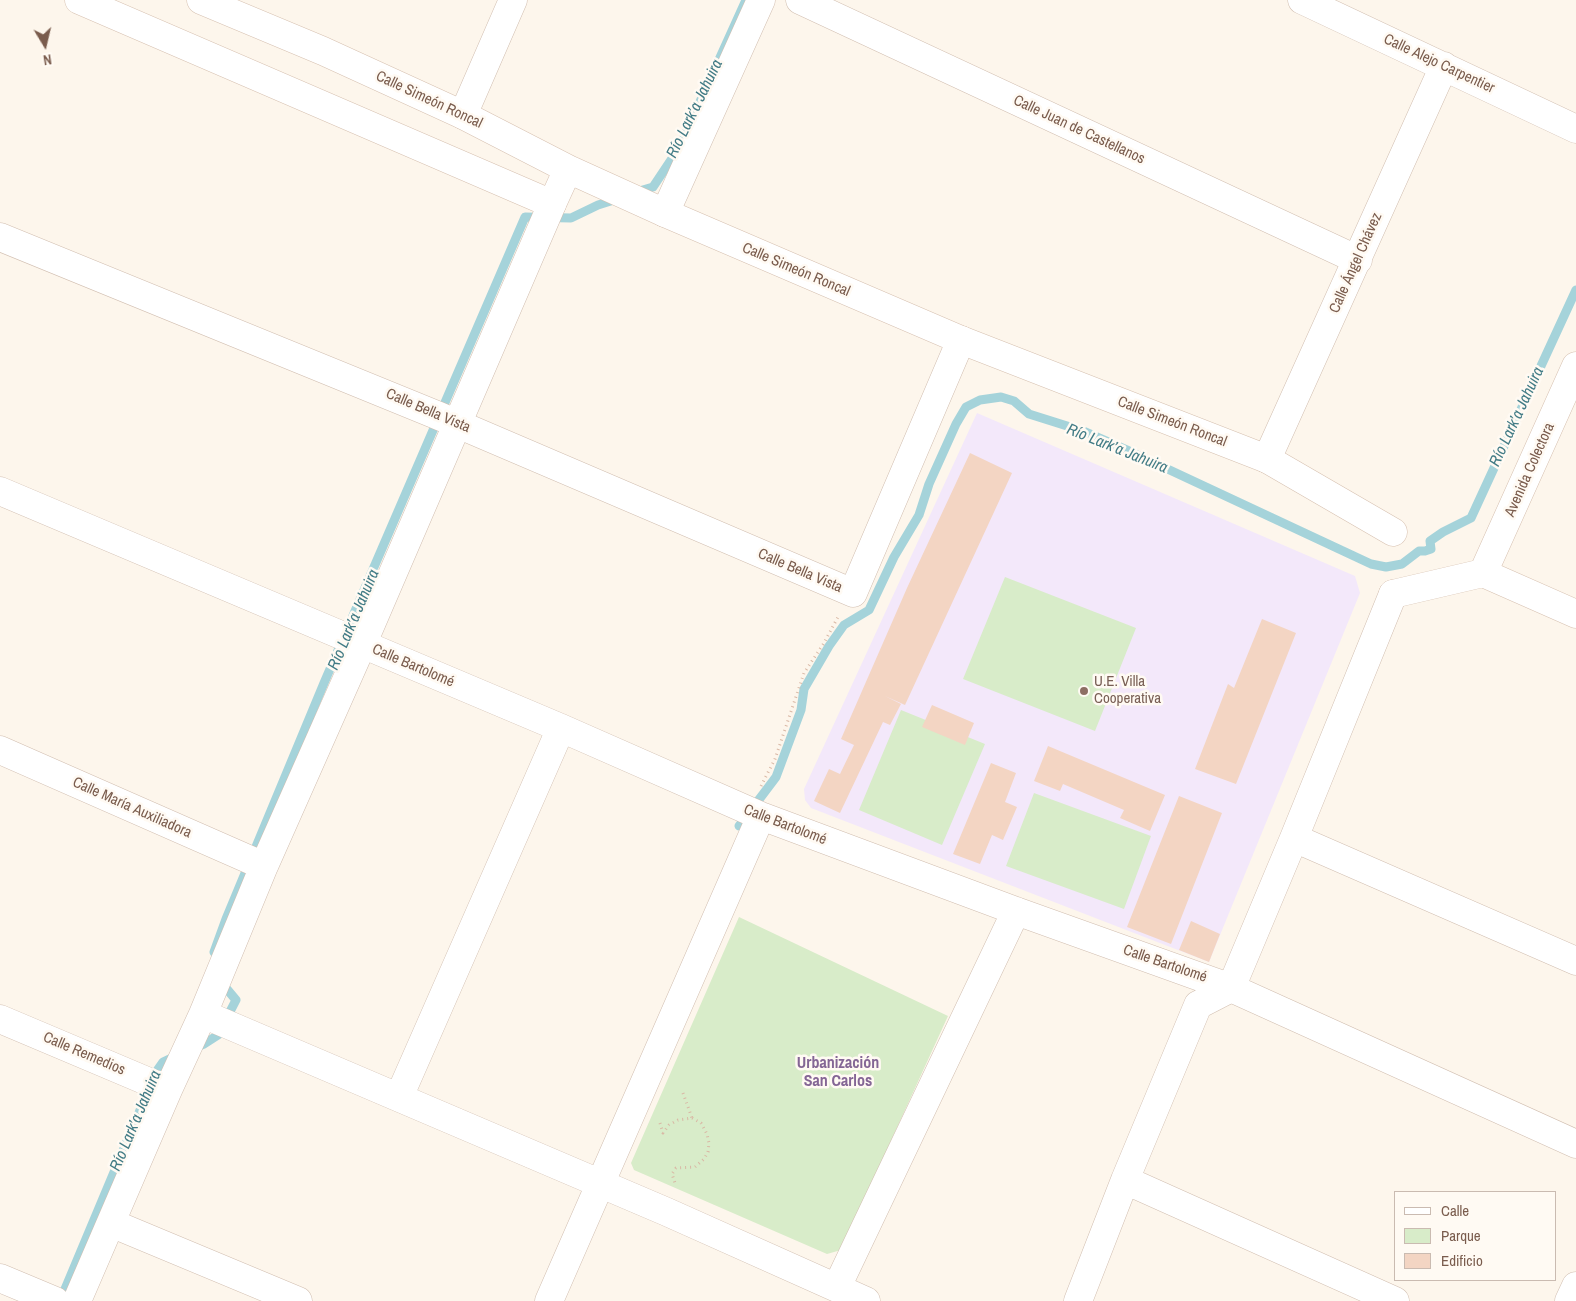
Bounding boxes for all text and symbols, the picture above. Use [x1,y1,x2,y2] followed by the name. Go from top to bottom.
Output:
[20,20,70,70] north arrow
[1381,30,1497,98] street label: Calle Alejo Carpentier
[42,50,53,69] text: N
[663,57,727,161] water label: Río Lark’a Jahuira
[373,67,485,133] street label: Calle Simeón Roncal
[1010,92,1148,168] street label: Calle Juan de Castellanos
[1326,210,1386,316] street label: Calle Ángel Chávez
[739,239,853,301] street label: Calle Simeón Roncal
[1486,364,1548,470] water label: Río Lark’a Jahuira
[383,385,473,437] street label: Calle Bella Vista
[1115,393,1229,451] street label: Calle Simeón Roncal
[1064,420,1170,478] water label: Río Lark’a Jahuira
[1501,420,1559,520] street label: Avenida Colectora
[755,545,845,597] street label: Calle Bella Vista
[324,567,384,673] water label: Río Lark’a Jahuira
[369,641,457,691] street label: Calle Bartolomé
[1094,673,1161,708] place label: U.E. Villa Cooperativa
[1078,685,1090,697] marker: U.E. Villa Cooperativa
[70,774,194,842] street label: Calle María Auxiliadora
[741,801,829,849] street label: Calle Bartolomé
[1121,941,1209,987] street label: Calle Bartolomé
[40,1029,128,1079] street label: Calle Remedios
[797,1054,879,1092] district label: Urbanización San Carlos
[106,1068,166,1174] water label: Río Lark’a Jahuira
[1394,1191,1556,1281] legend
[1441,1200,1469,1221] text: Calle
[1441,1225,1481,1246] text: Parque
[1441,1250,1483,1271] text: Edificio

